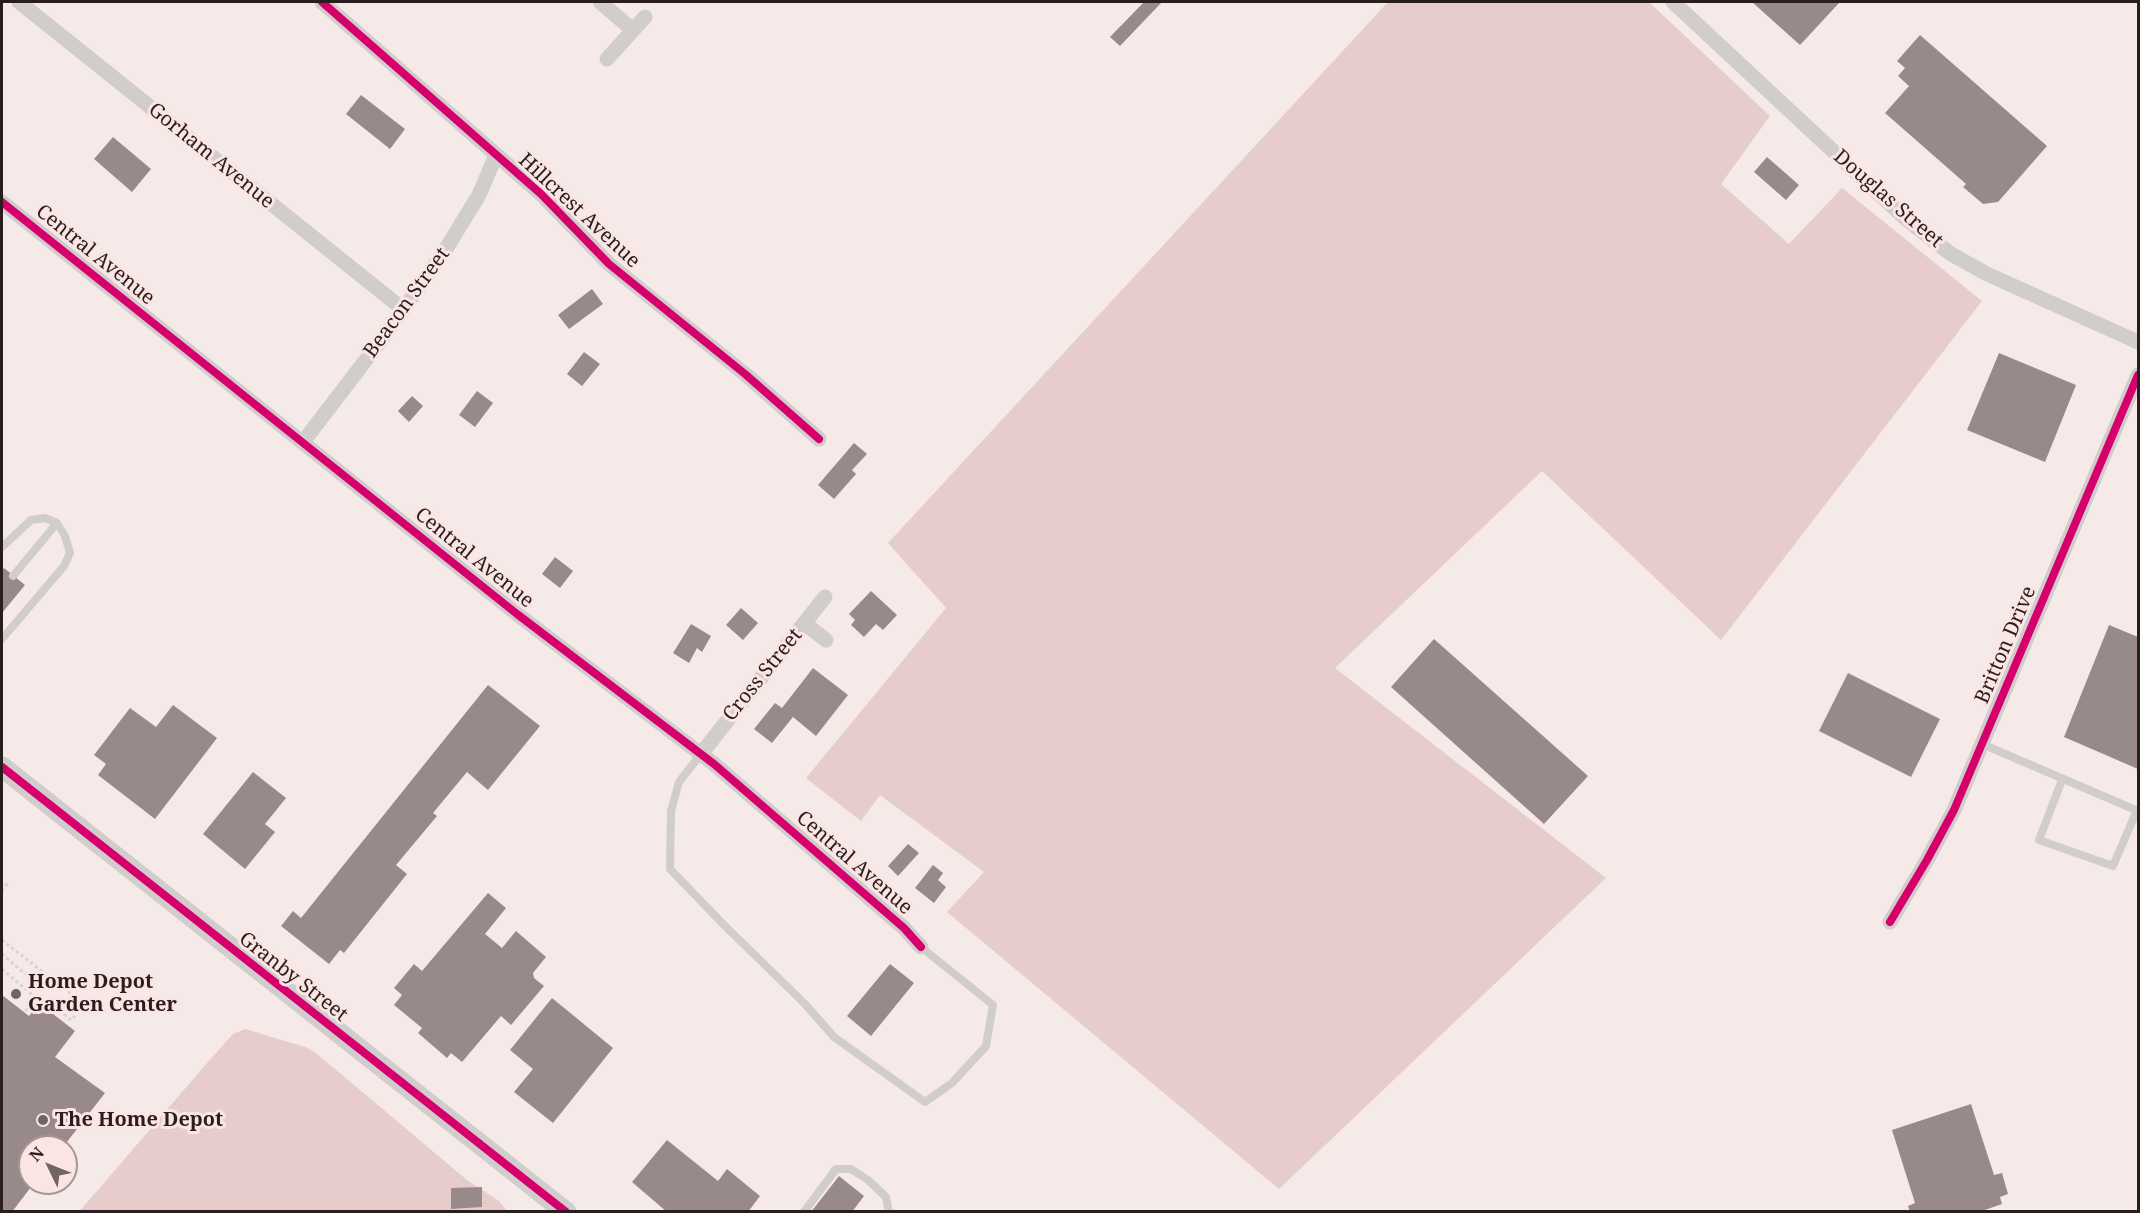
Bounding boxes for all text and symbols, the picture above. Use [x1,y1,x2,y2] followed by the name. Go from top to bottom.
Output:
[143,98,279,214] street label: Gorham Avenue
[1828,145,1948,253] street label: Douglas Street
[513,149,645,273] street label: Hillcrest Avenue
[31,200,159,310] street label: Central Avenue
[359,243,455,363] street label: Beacon Street
[410,503,538,613] street label: Central Avenue
[1970,583,2042,707] street label: Britton Drive
[718,624,808,726] street label: Cross Street
[791,806,917,920] street label: Central Avenue
[234,927,352,1027] street label: Granby Street
[28,970,177,1017] place label: Home Depot Garden Center
[9,987,23,1001] marker: Home Depot Garden Center
[55,1108,223,1132] place label: The Home Depot
[36,1113,50,1127] marker: The Home Depot
[18,1135,78,1195] north arrow
[24,1142,49,1166] text: N

